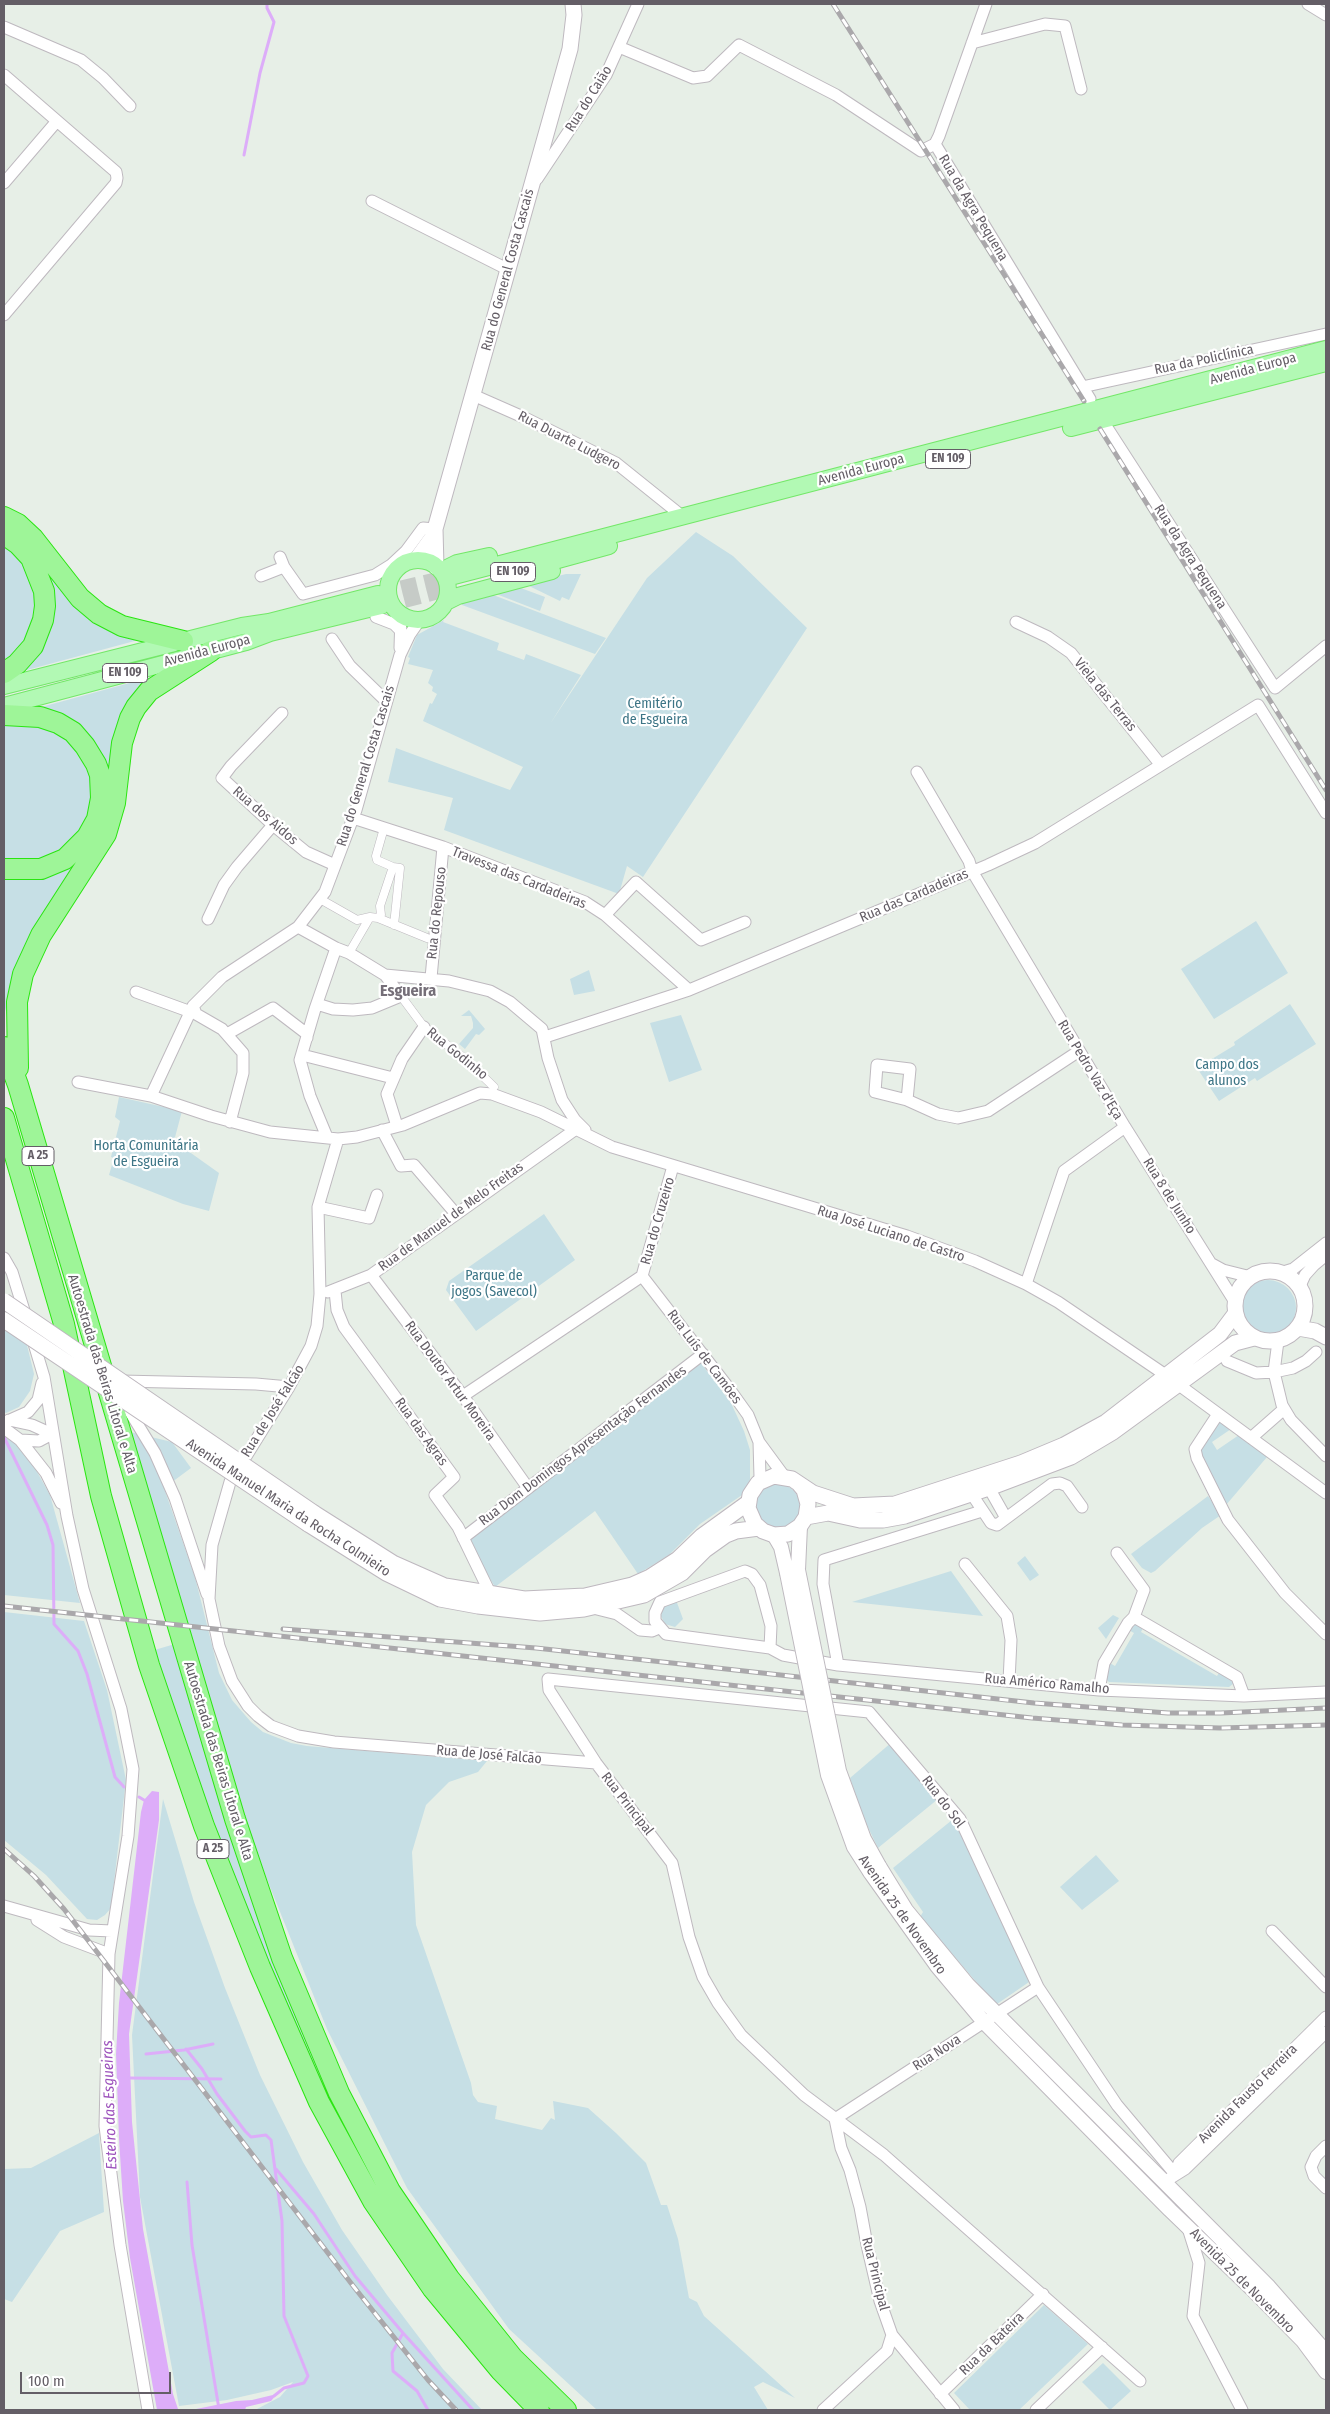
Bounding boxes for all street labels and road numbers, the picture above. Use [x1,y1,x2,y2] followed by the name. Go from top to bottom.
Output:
[562,63,616,135] street label: Rua do Caião
[935,152,1011,264] street label: Rua da Agra Pequena
[478,187,538,353] street label: Rua do General Costa Cascais
[1153,341,1255,379] street label: Rua da Policlínica
[1208,349,1298,389] street label: Avenida Europa
[515,408,623,474] street label: Rua Duarte Ludgero
[926,449,970,468] road number: EN 109
[816,450,906,490] street label: Avenida Europa
[1150,502,1230,612] street label: Rua da Agra Pequena
[490,562,536,582] road number: EN 109
[162,631,252,671] street label: Avenida Europa
[1070,655,1140,735] street label: Viela das Terras
[102,664,148,682] road number: EN 109
[333,684,399,848] street label: Rua do General Costa Cascais
[229,783,301,849] street label: Rua dos Aidos
[449,843,589,913] street label: Travessa das Cardadeiras
[424,866,450,960] street label: Rua do Repouso
[857,866,971,926] street label: Rua das Cardadeiras
[1054,1017,1126,1123] street label: Rua Pedro Vaz d'Eça
[423,1024,491,1084] street label: Rua Godinho
[22,1146,54,1166] road number: A 25
[1139,1155,1199,1237] street label: Rua 8 de Junho
[375,1159,527,1275] street label: Rua de Manuel de Melo Freitas
[638,1175,678,1267] street label: Rua do Cruzeiro
[815,1202,967,1266] street label: Rua José Luciano de Castro
[64,1272,140,1476] street label: Autoestrada das Beiras Litoral e Alta
[663,1307,745,1407] street label: Rua Luís de Camões
[401,1318,499,1444] street label: Rua Doutor Artur Moreira
[238,1362,308,1460] street label: Rua de José Falcão
[476,1362,690,1530] street label: Rua Dom Domingos Apresentação Fernandes
[391,1395,451,1469] street label: Rua das Agras
[183,1436,393,1580] street label: Avenida Manuel Maria da Rocha Colmieiro
[180,1659,256,1863] street label: Autoestrada das Beiras Litoral e Alta
[984,1670,1110,1698] street label: Rua Américo Ramalho
[436,1742,542,1768] street label: Rua de José Falcão
[597,1769,657,1839] street label: Rua Principal
[918,1772,968,1832] street label: Rua do Sol
[197,1840,229,1858] road number: A 25
[855,1852,949,1978] street label: Avenida 25 de Novembro
[910,2031,964,2075] street label: Rua Nova
[1195,2041,1301,2147] street label: Avenida Fausto Ferreira
[1186,2225,1298,2337] street label: Avenida 25 de Novembro
[858,2235,892,2313] street label: Rua Principal
[956,2309,1028,2379] street label: Rua da Bateira

